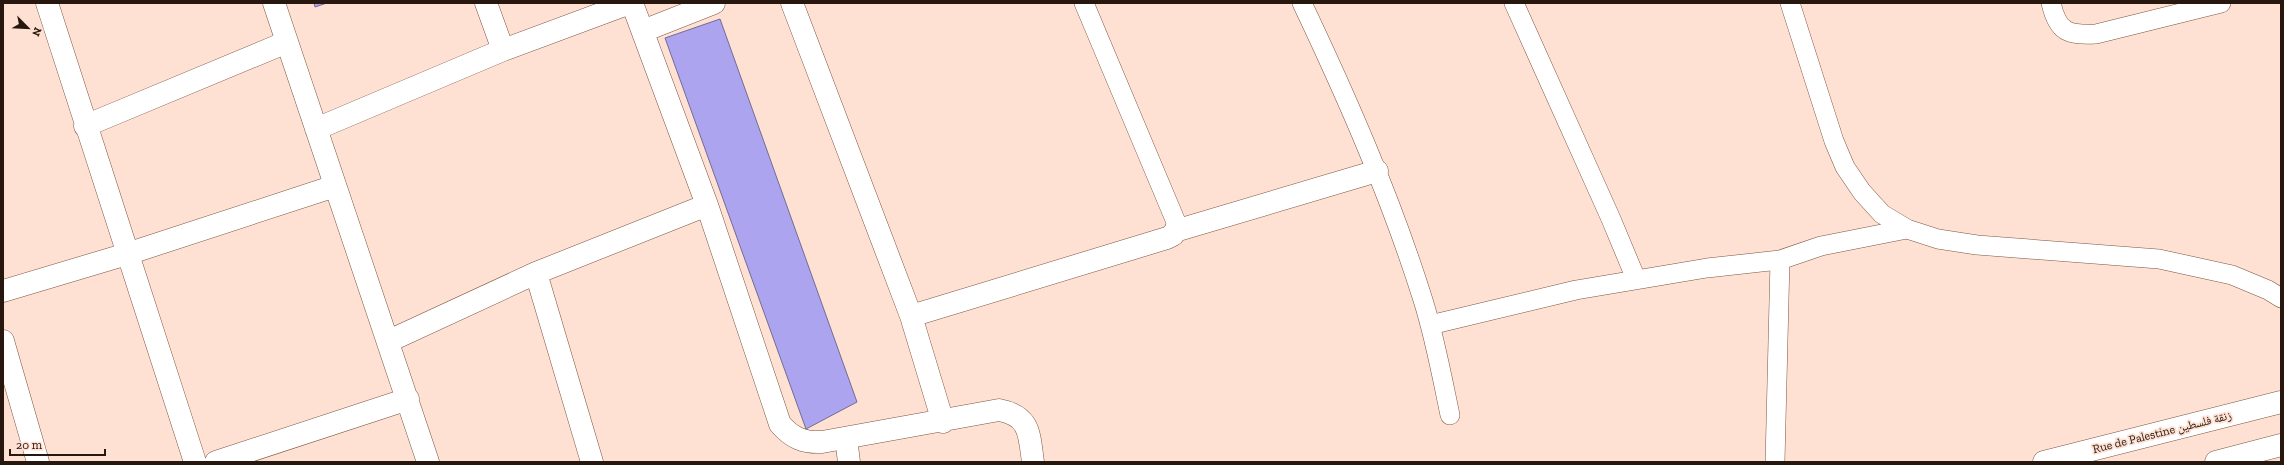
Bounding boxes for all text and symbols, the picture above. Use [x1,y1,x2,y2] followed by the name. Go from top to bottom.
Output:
[8,8,48,48] north arrow
[29,25,44,39] text: N
[2091,408,2233,456] street label: Rue de Palestine زنقة فلسطين
[10,431,105,457] scale bar
[16,438,43,452] text: 20 m

